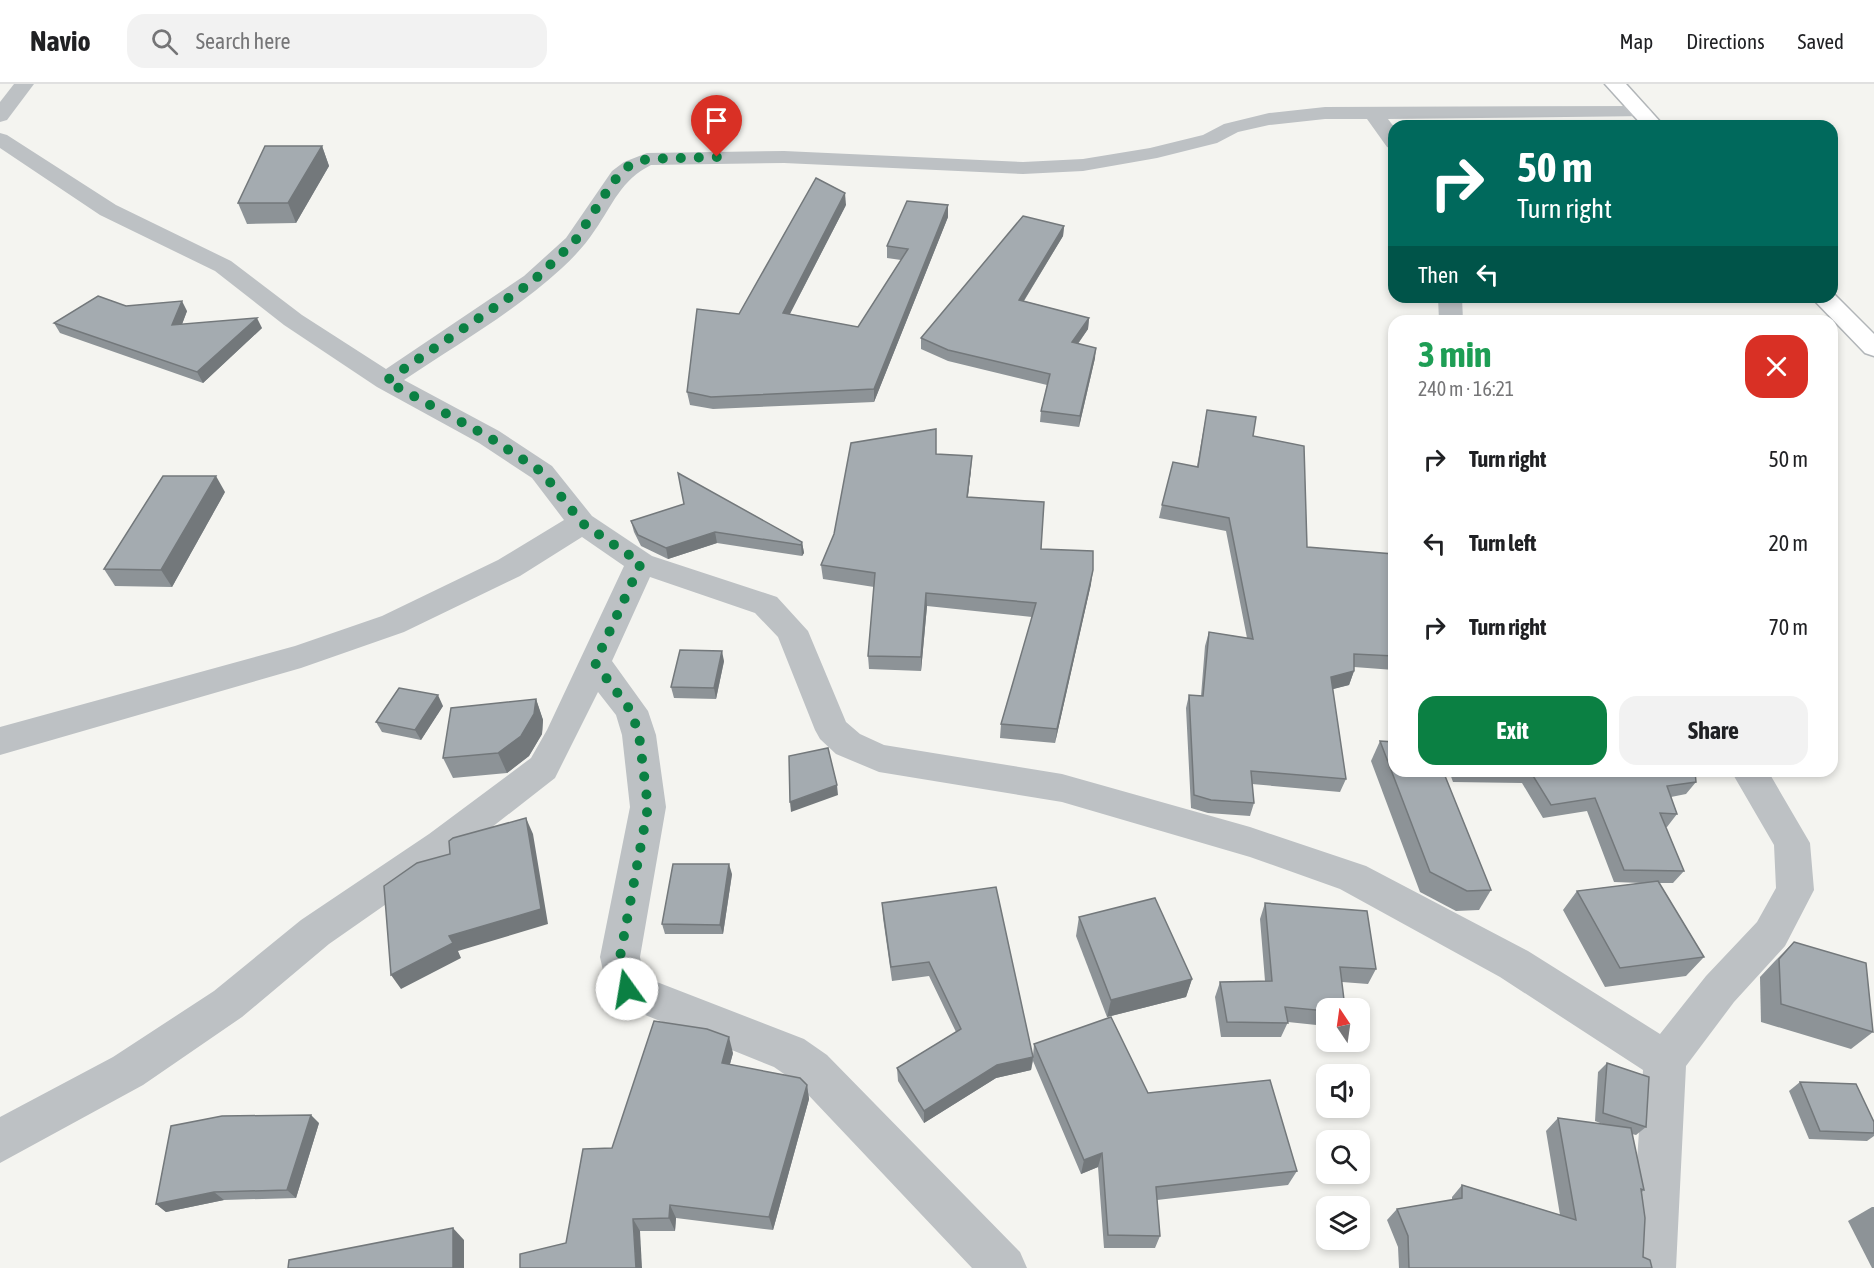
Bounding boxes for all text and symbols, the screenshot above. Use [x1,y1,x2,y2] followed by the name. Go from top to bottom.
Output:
[127,14,547,68] search box
[30,25,91,57] text: Navio
[148,25,181,58] icon: search
[196,28,291,54] text: Search here
[1619,29,1653,53] text: Map
[1686,29,1765,53] text: Directions
[1798,29,1844,53] text: Saved
[691,95,742,157] pin
[700,104,733,137] icon: arrive
[1517,143,1592,191] text: 50 m
[1418,144,1496,222] icon: right
[1517,193,1612,224] text: Turn right
[1471,258,1504,291] icon: left
[1418,262,1459,288] text: Then
[1418,333,1492,375] text: 3 min
[1745,335,1808,398] button: close
[1418,377,1514,400] text: 240 m · 16:21
[1418,443,1451,476] icon: right
[1469,446,1546,472] text: Turn right
[1768,446,1808,472] text: 50 m
[1418,527,1451,560] icon: left
[1469,530,1536,556] text: Turn left
[1768,530,1808,556] text: 20 m
[1418,611,1451,644] icon: right
[1469,614,1546,640] text: Turn right
[1768,614,1808,640] text: 70 m
[1418,696,1607,765] button: Exit
[1619,696,1808,765] button: Share
[595,957,659,1021] position arrow
[1316,998,1370,1052] north arrow
[1316,998,1370,1250] map controls
[1316,1064,1370,1118] button: sound
[1316,1130,1370,1184] button: search
[1316,1196,1370,1250] button: layers

